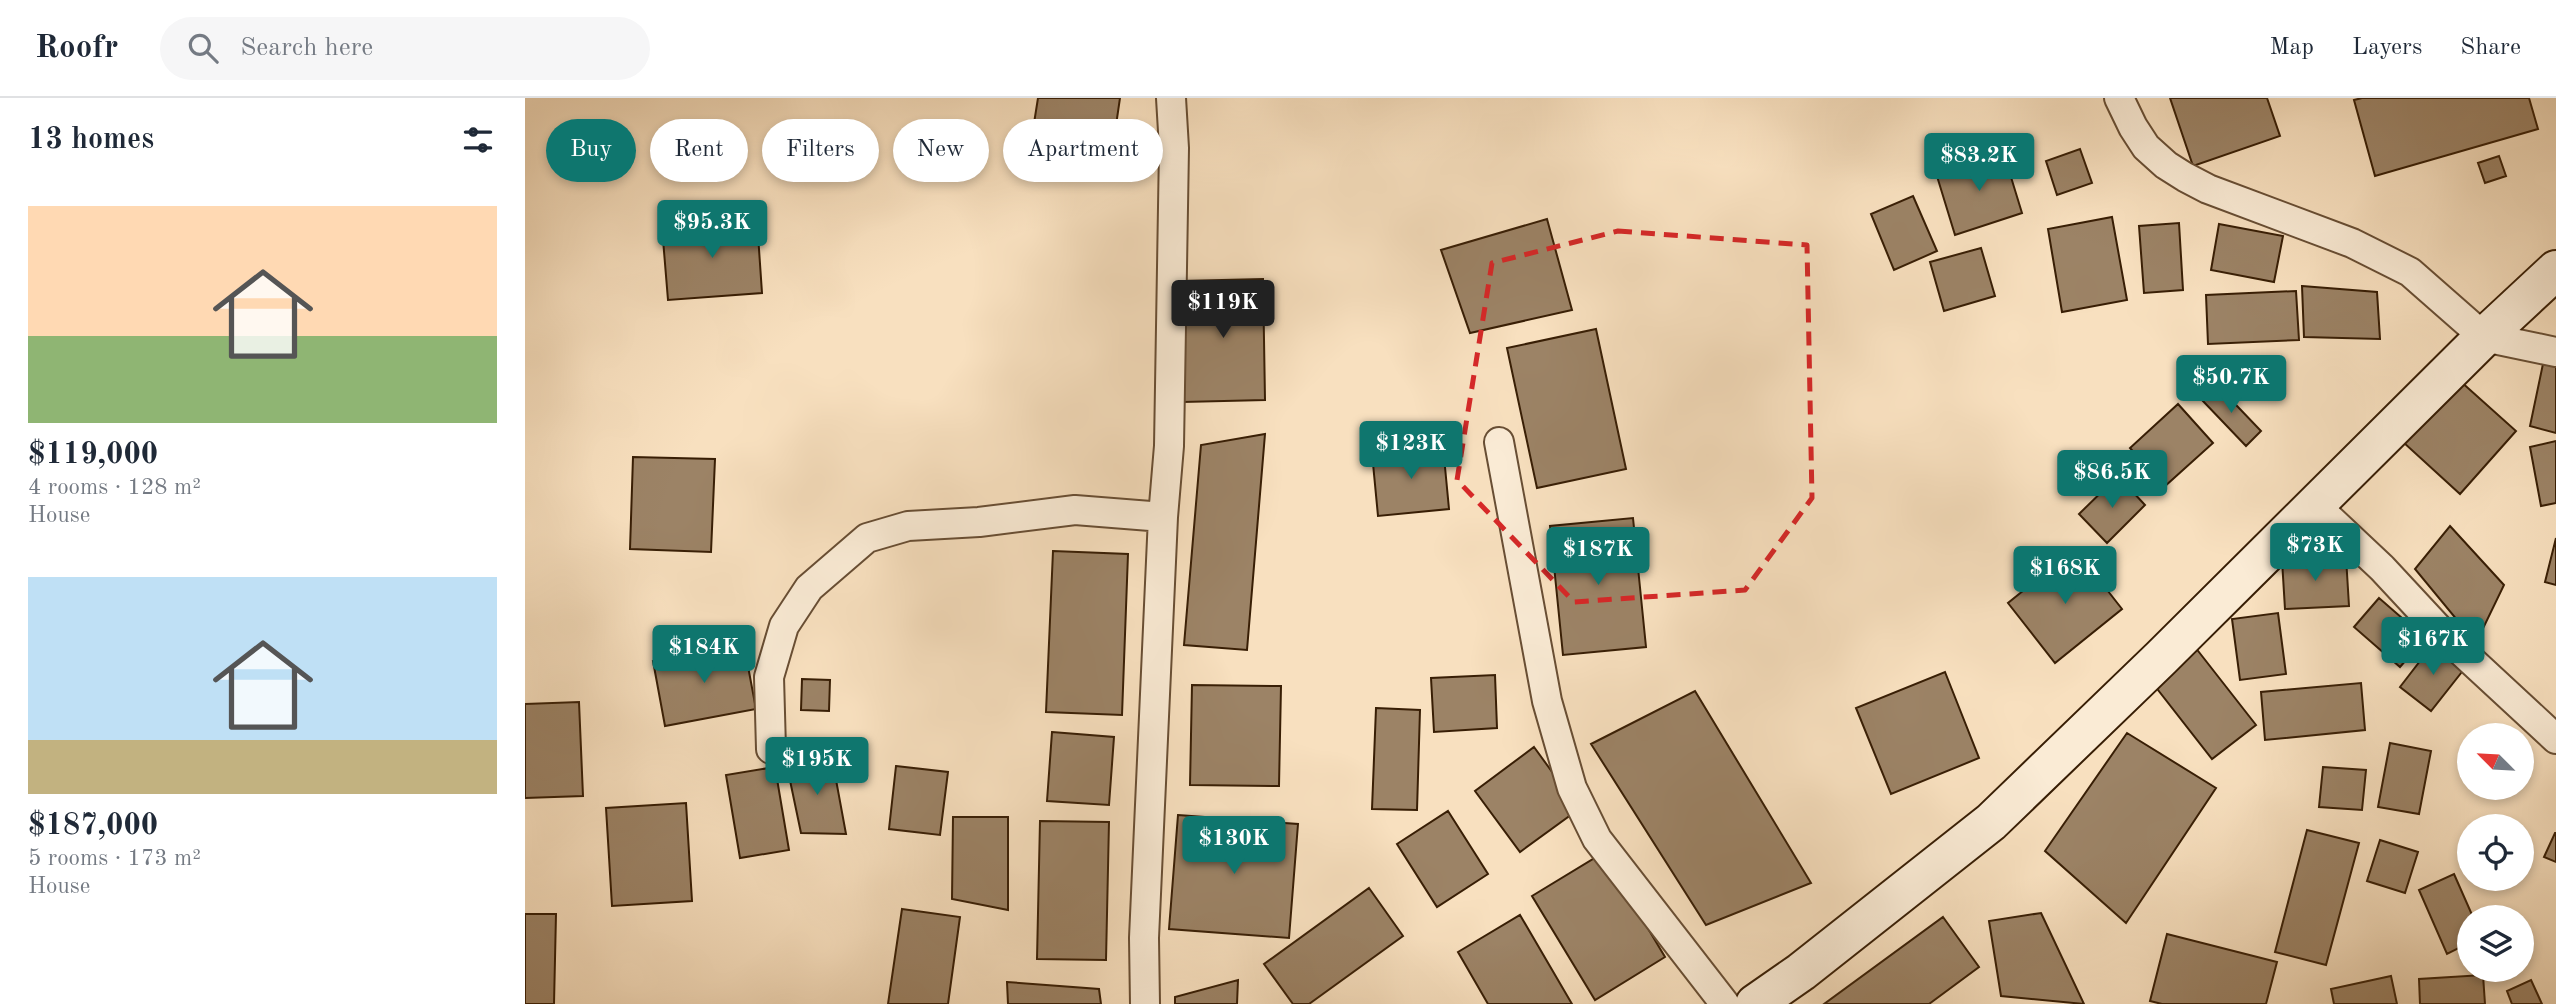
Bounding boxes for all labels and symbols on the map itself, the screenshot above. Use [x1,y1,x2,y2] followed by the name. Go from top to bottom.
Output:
[1922,134,2036,193] pin: $83.2K
[655,200,769,260] pin: $95.3K
[1174,280,1272,340] pin: $119K
[2174,356,2288,415] pin: $50.7K
[1362,422,1460,481] pin: $123K
[2055,450,2169,510] pin: $86.5K
[2274,524,2356,583] pin: $73K
[1549,528,1647,587] pin: $187K
[2016,546,2114,606] pin: $168K
[2384,618,2482,677] pin: $167K
[655,626,753,685] pin: $184K
[2457,723,2534,800] north arrow
[768,738,866,797] pin: $195K
[1185,816,1283,876] pin: $130K

